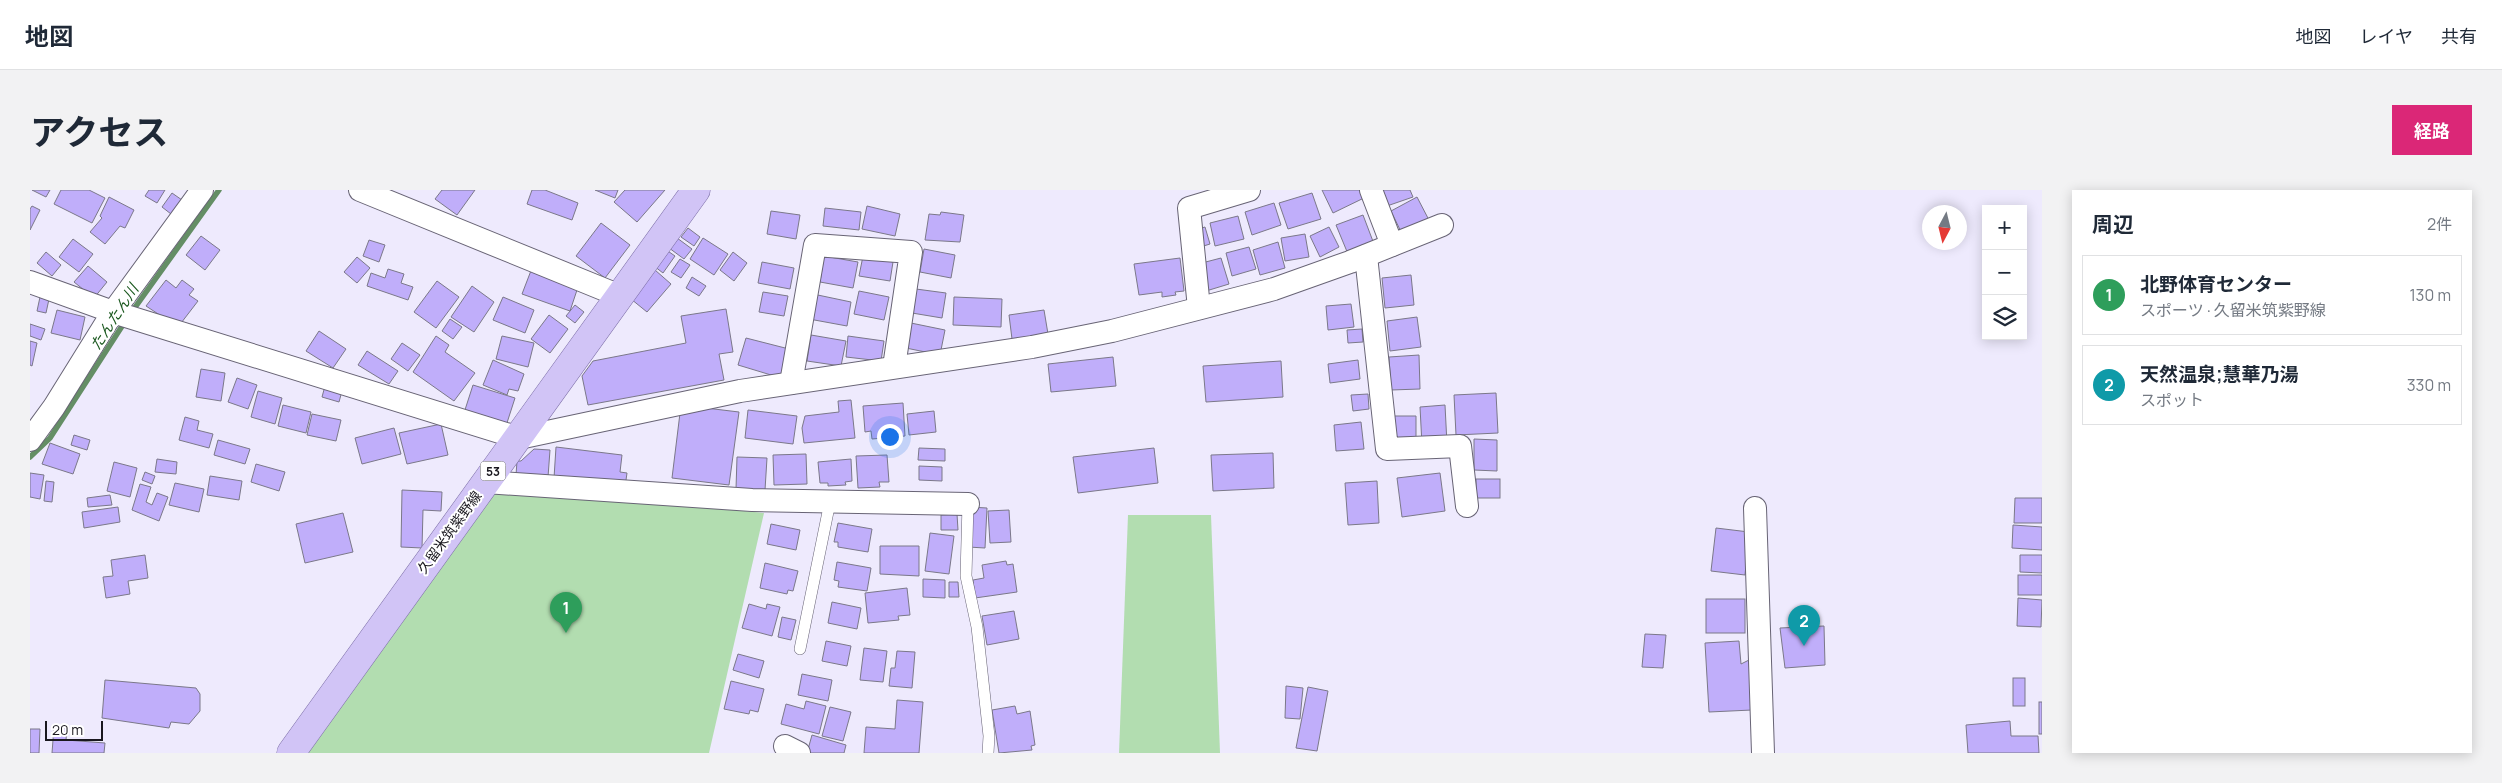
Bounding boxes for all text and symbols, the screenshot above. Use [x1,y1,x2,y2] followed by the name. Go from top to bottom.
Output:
[25,19,73,52] text: 地図
[2296,24,2332,48] text: 地図
[2360,24,2413,48] text: レイヤ
[2441,24,2477,48] text: 共有
[2392,105,2472,155] button: 経路
[30,108,168,156] text: アクセス
[1922,205,1967,250] north arrow
[1982,205,2027,340] map controls
[1982,205,2027,250] button: +
[2092,210,2134,238] text: 周辺
[2427,213,2452,235] text: 2件
[1982,250,2027,295] button: −
[2140,271,2292,297] text: 北野体育センター
[85,278,144,354] water label: たんたん川
[2105,284,2113,306] text: 1
[2409,284,2451,306] text: 130 m
[1982,295,2027,340] button: layers
[2140,299,2326,321] text: スポーツ · 久留米筑紫野線
[2140,361,2299,387] text: 天然温泉;慧華乃湯
[2104,374,2114,396] text: 2
[2407,374,2451,396] text: 330 m
[2140,389,2204,411] text: スポット
[877,424,903,450] your location
[480,462,506,480] road number: 53
[413,487,485,577] street label: 久留米筑紫野線
[550,592,582,633] pin: 1
[1788,605,1820,646] pin: 2
[45,718,102,741] scale bar
[52,720,83,739] text: 20 m

